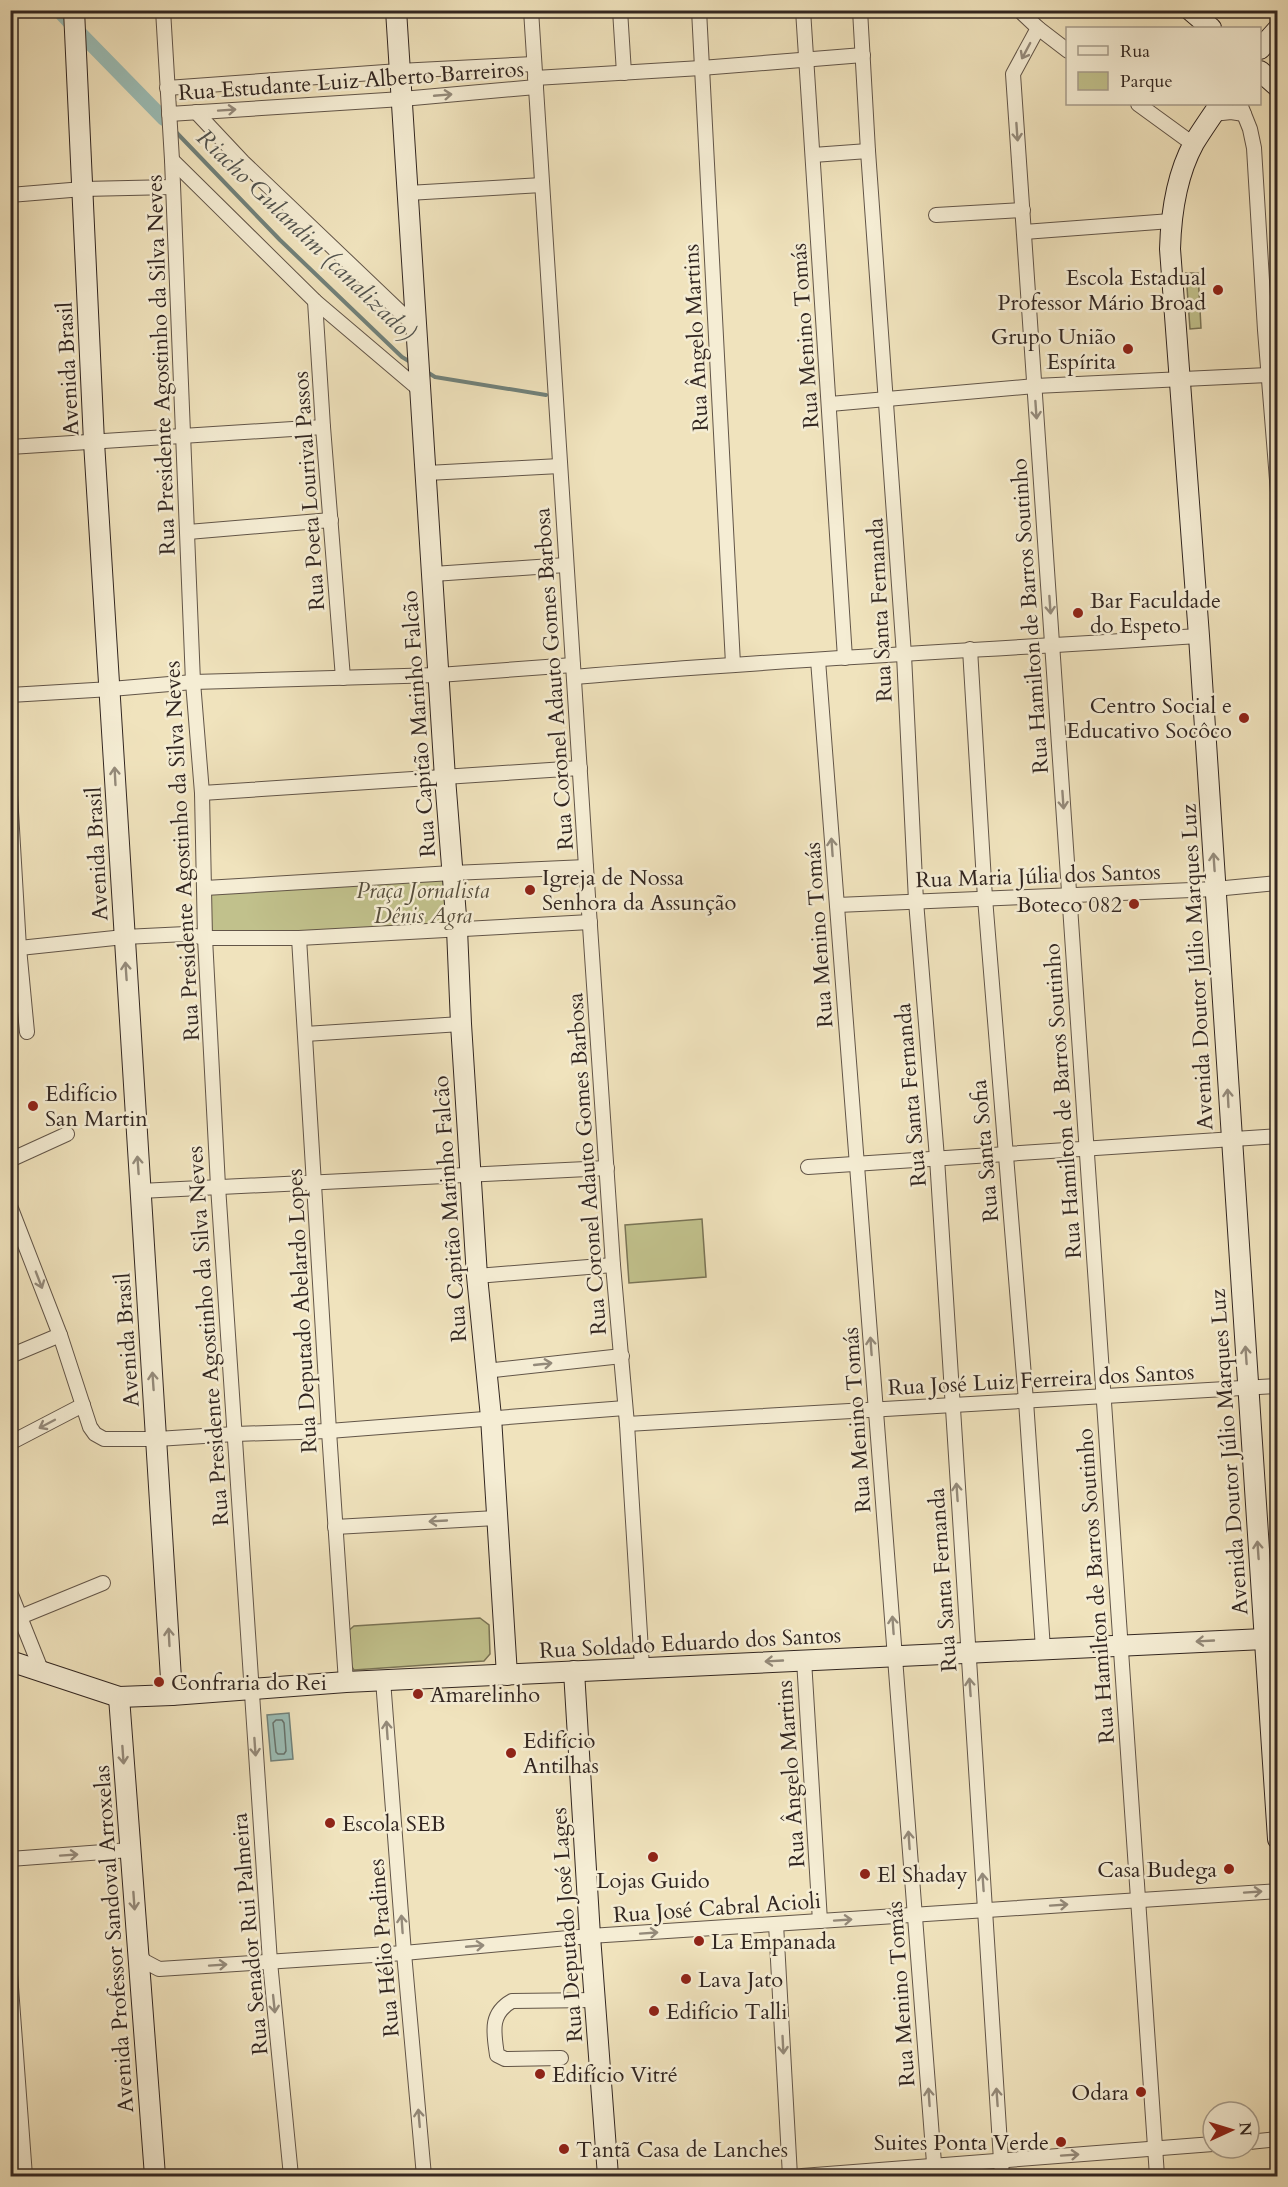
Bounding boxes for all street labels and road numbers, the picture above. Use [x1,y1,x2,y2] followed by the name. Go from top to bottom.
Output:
[177,54,525,108] street label: Rua Estudante Luiz Alberto Barreiros
[139,174,183,556] street label: Rua Presidente Agostinho da Silva Neves
[784,242,826,430] street label: Rua Menino Tomás
[676,243,716,433] street label: Rua Ângelo Martins
[49,301,86,437] street label: Avenida Brasil
[286,370,332,612] street label: Rua Poeta Lourival Passos
[1004,457,1056,775] street label: Rua Hamilton de Barros Soutinho
[527,506,581,851] street label: Rua Coronel Adauto Gomes Barbosa
[860,517,900,703] street label: Rua Santa Fernanda
[395,589,443,858] street label: Rua Capitão Marinho Falcão
[157,660,207,1042] street label: Rua Presidente Agostinho da Silva Neves
[78,786,115,922] street label: Avenida Brasil
[1173,803,1221,1131] street label: Avenida Doutor Júlio Marques Luz
[798,841,840,1029] street label: Rua Menino Tomás
[915,857,1161,895] street label: Rua Maria Júlia dos Santos
[1037,942,1089,1260] street label: Rua Hamilton de Barros Soutinho
[560,991,614,1336] street label: Rua Coronel Adauto Gomes Barbosa
[888,1001,934,1188] street label: Rua Santa Fernanda
[426,1074,474,1343] street label: Rua Capitão Marinho Falcão
[964,1078,1006,1223] street label: Rua Santa Sofia
[180,1145,236,1527] street label: Rua Presidente Agostinho da Silva Neves
[280,1168,324,1454] street label: Rua Deputado Abelardo Lopes
[107,1272,147,1408] street label: Avenida Brasil
[1203,1288,1255,1616] street label: Avenida Doutor Júlio Marques Luz
[836,1326,878,1514] street label: Rua Menino Tomás
[887,1357,1195,1403] street label: Rua José Luiz Ferreira dos Santos
[1070,1427,1122,1745] street label: Rua Hamilton de Barros Soutinho
[922,1486,964,1673] street label: Rua Santa Fernanda
[538,1620,842,1666] street label: Rua Soldado Eduardo dos Santos
[769,1679,813,1869] street label: Rua Ângelo Martins
[87,1764,141,2114] street label: Avenida Professor Sandoval Arroxelas
[544,1806,590,2043] street label: Rua Deputado José Lages
[224,1811,276,2056] street label: Rua Senador Rui Palmeira
[361,1857,407,2038] street label: Rua Hélio Pradines
[612,1886,822,1930] street label: Rua José Cabral Acioli
[880,1900,922,2088] street label: Rua Menino Tomás

